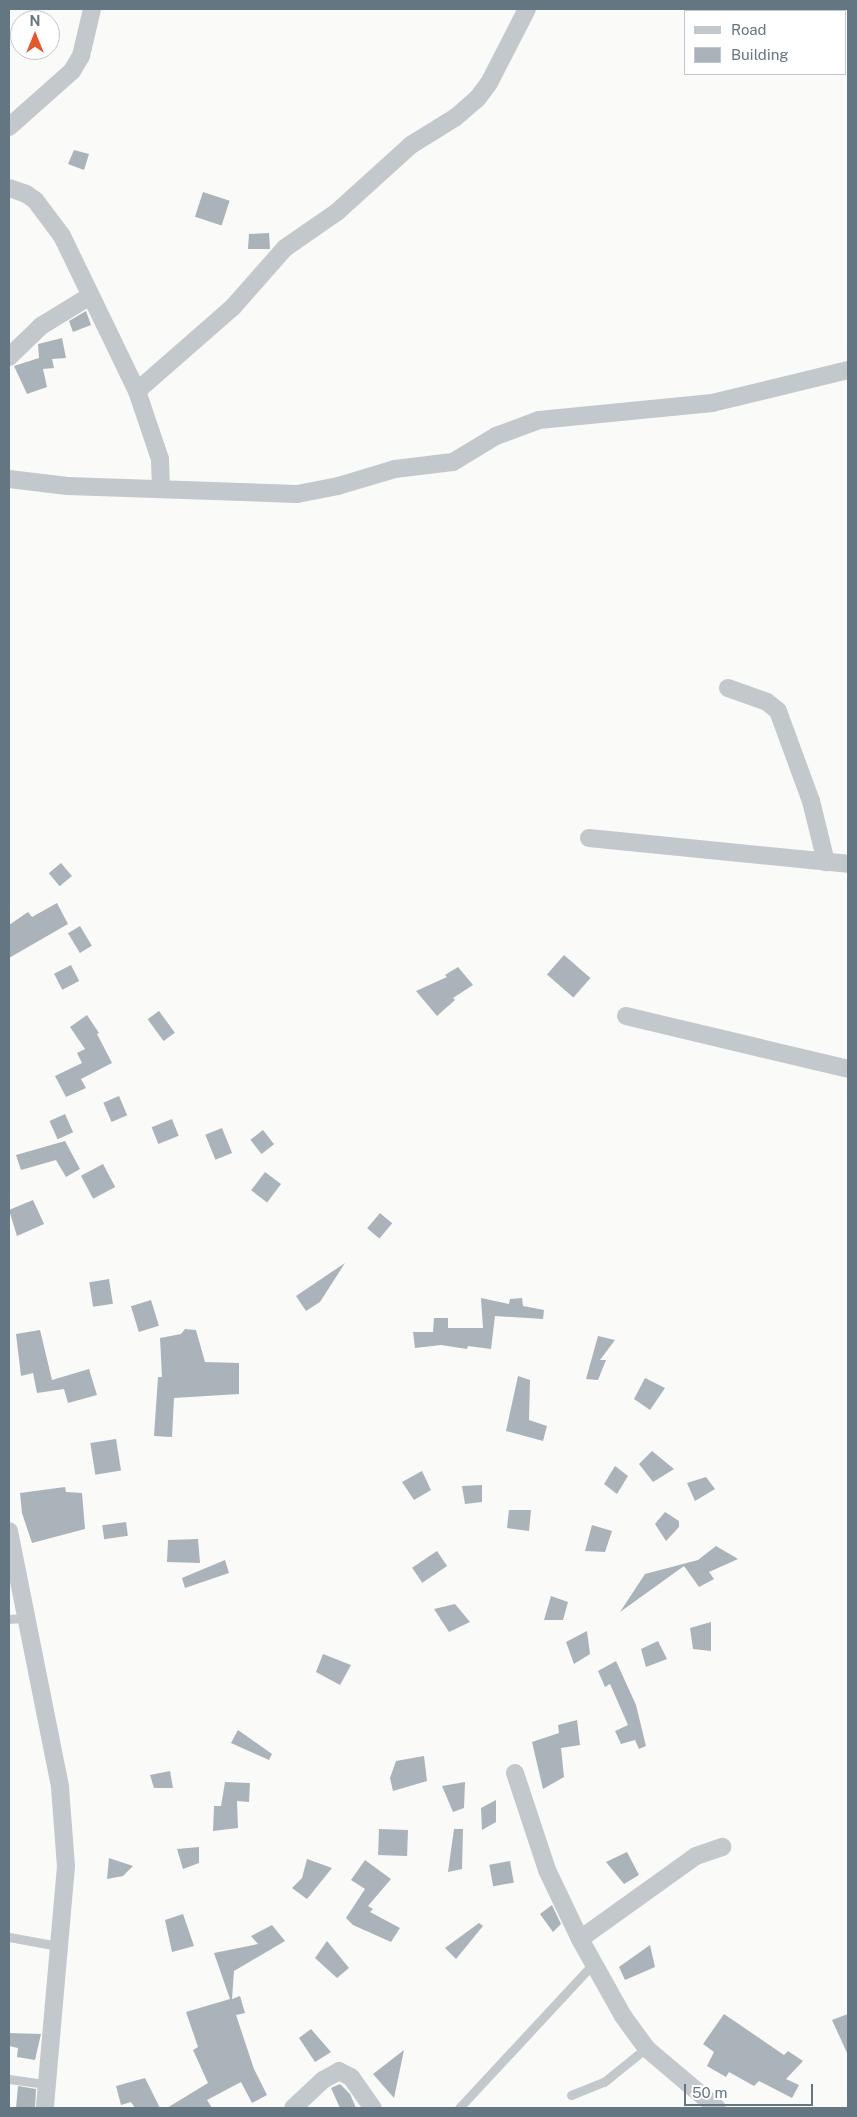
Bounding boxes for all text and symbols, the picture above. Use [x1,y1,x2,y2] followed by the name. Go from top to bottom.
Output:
[10,10,60,60] north arrow
[684,10,847,75] legend
[30,13,40,29] text: N
[731,21,767,38] text: Road
[731,46,789,63] text: Building
[687,2074,816,2106] scale bar
[692,2084,727,2101] text: 50 m

